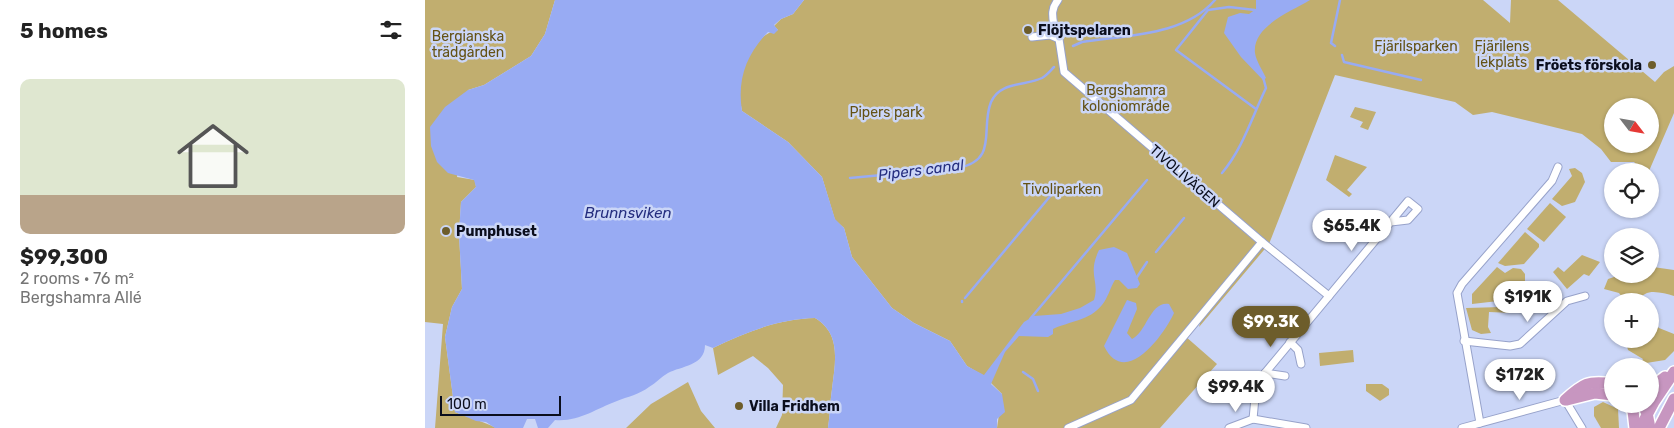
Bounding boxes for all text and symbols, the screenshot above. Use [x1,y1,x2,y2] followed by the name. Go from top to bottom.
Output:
[377,16,405,44] icon: filters
[20,18,108,43] text: 5 homes
[1038,22,1131,39] place label: Flöjtspelaren
[1022,24,1034,36] marker: Flöjtspelaren
[432,28,504,61] park label: Bergianska trädgården
[1374,38,1458,55] park label: Fjärilsparken
[1475,38,1529,71] park label: Fjärilens lekplats
[1536,57,1642,74] place label: Fröets förskola
[1646,59,1658,71] marker: Fröets förskola
[1082,82,1170,115] park label: Bergshamra koloniområde
[1604,98,1659,152] north arrow
[1604,98,1659,413] map controls
[849,104,923,121] park label: Pipers park
[168,111,258,201] icon: home
[1146,141,1223,211] street label: TIVOLIVÄGEN
[877,156,965,184] water label: Pipers canal
[1604,163,1659,218] button: locate
[1023,181,1101,198] park label: Tivoliparken
[584,204,672,222] water label: Brunnsviken
[1311,210,1393,252] pin: $65.4K
[1323,216,1381,235] text: $65.4K
[456,223,537,240] place label: Pumphuset
[440,225,452,237] marker: Pumphuset
[1604,228,1659,283] button: layers
[20,244,108,269] text: $99,300
[20,269,134,288] text: 2 rooms · 76 m²
[1493,280,1563,323] pin: $191K
[1504,287,1552,306] text: $191K
[20,288,142,307] text: Bergshamra Allé
[1604,293,1659,348] button: +
[1230,306,1312,348] pin: $99.3K
[1243,312,1299,331] text: $99.3K
[1485,358,1555,401] pin: $172K
[1604,358,1659,413] button: −
[1496,365,1544,384] text: $172K
[1195,370,1277,413] pin: $99.4K
[1208,377,1264,396] text: $99.4K
[440,393,561,416] scale bar
[447,396,487,413] text: 100 m
[749,398,840,415] place label: Villa Fridhem
[733,400,745,412] marker: Villa Fridhem

